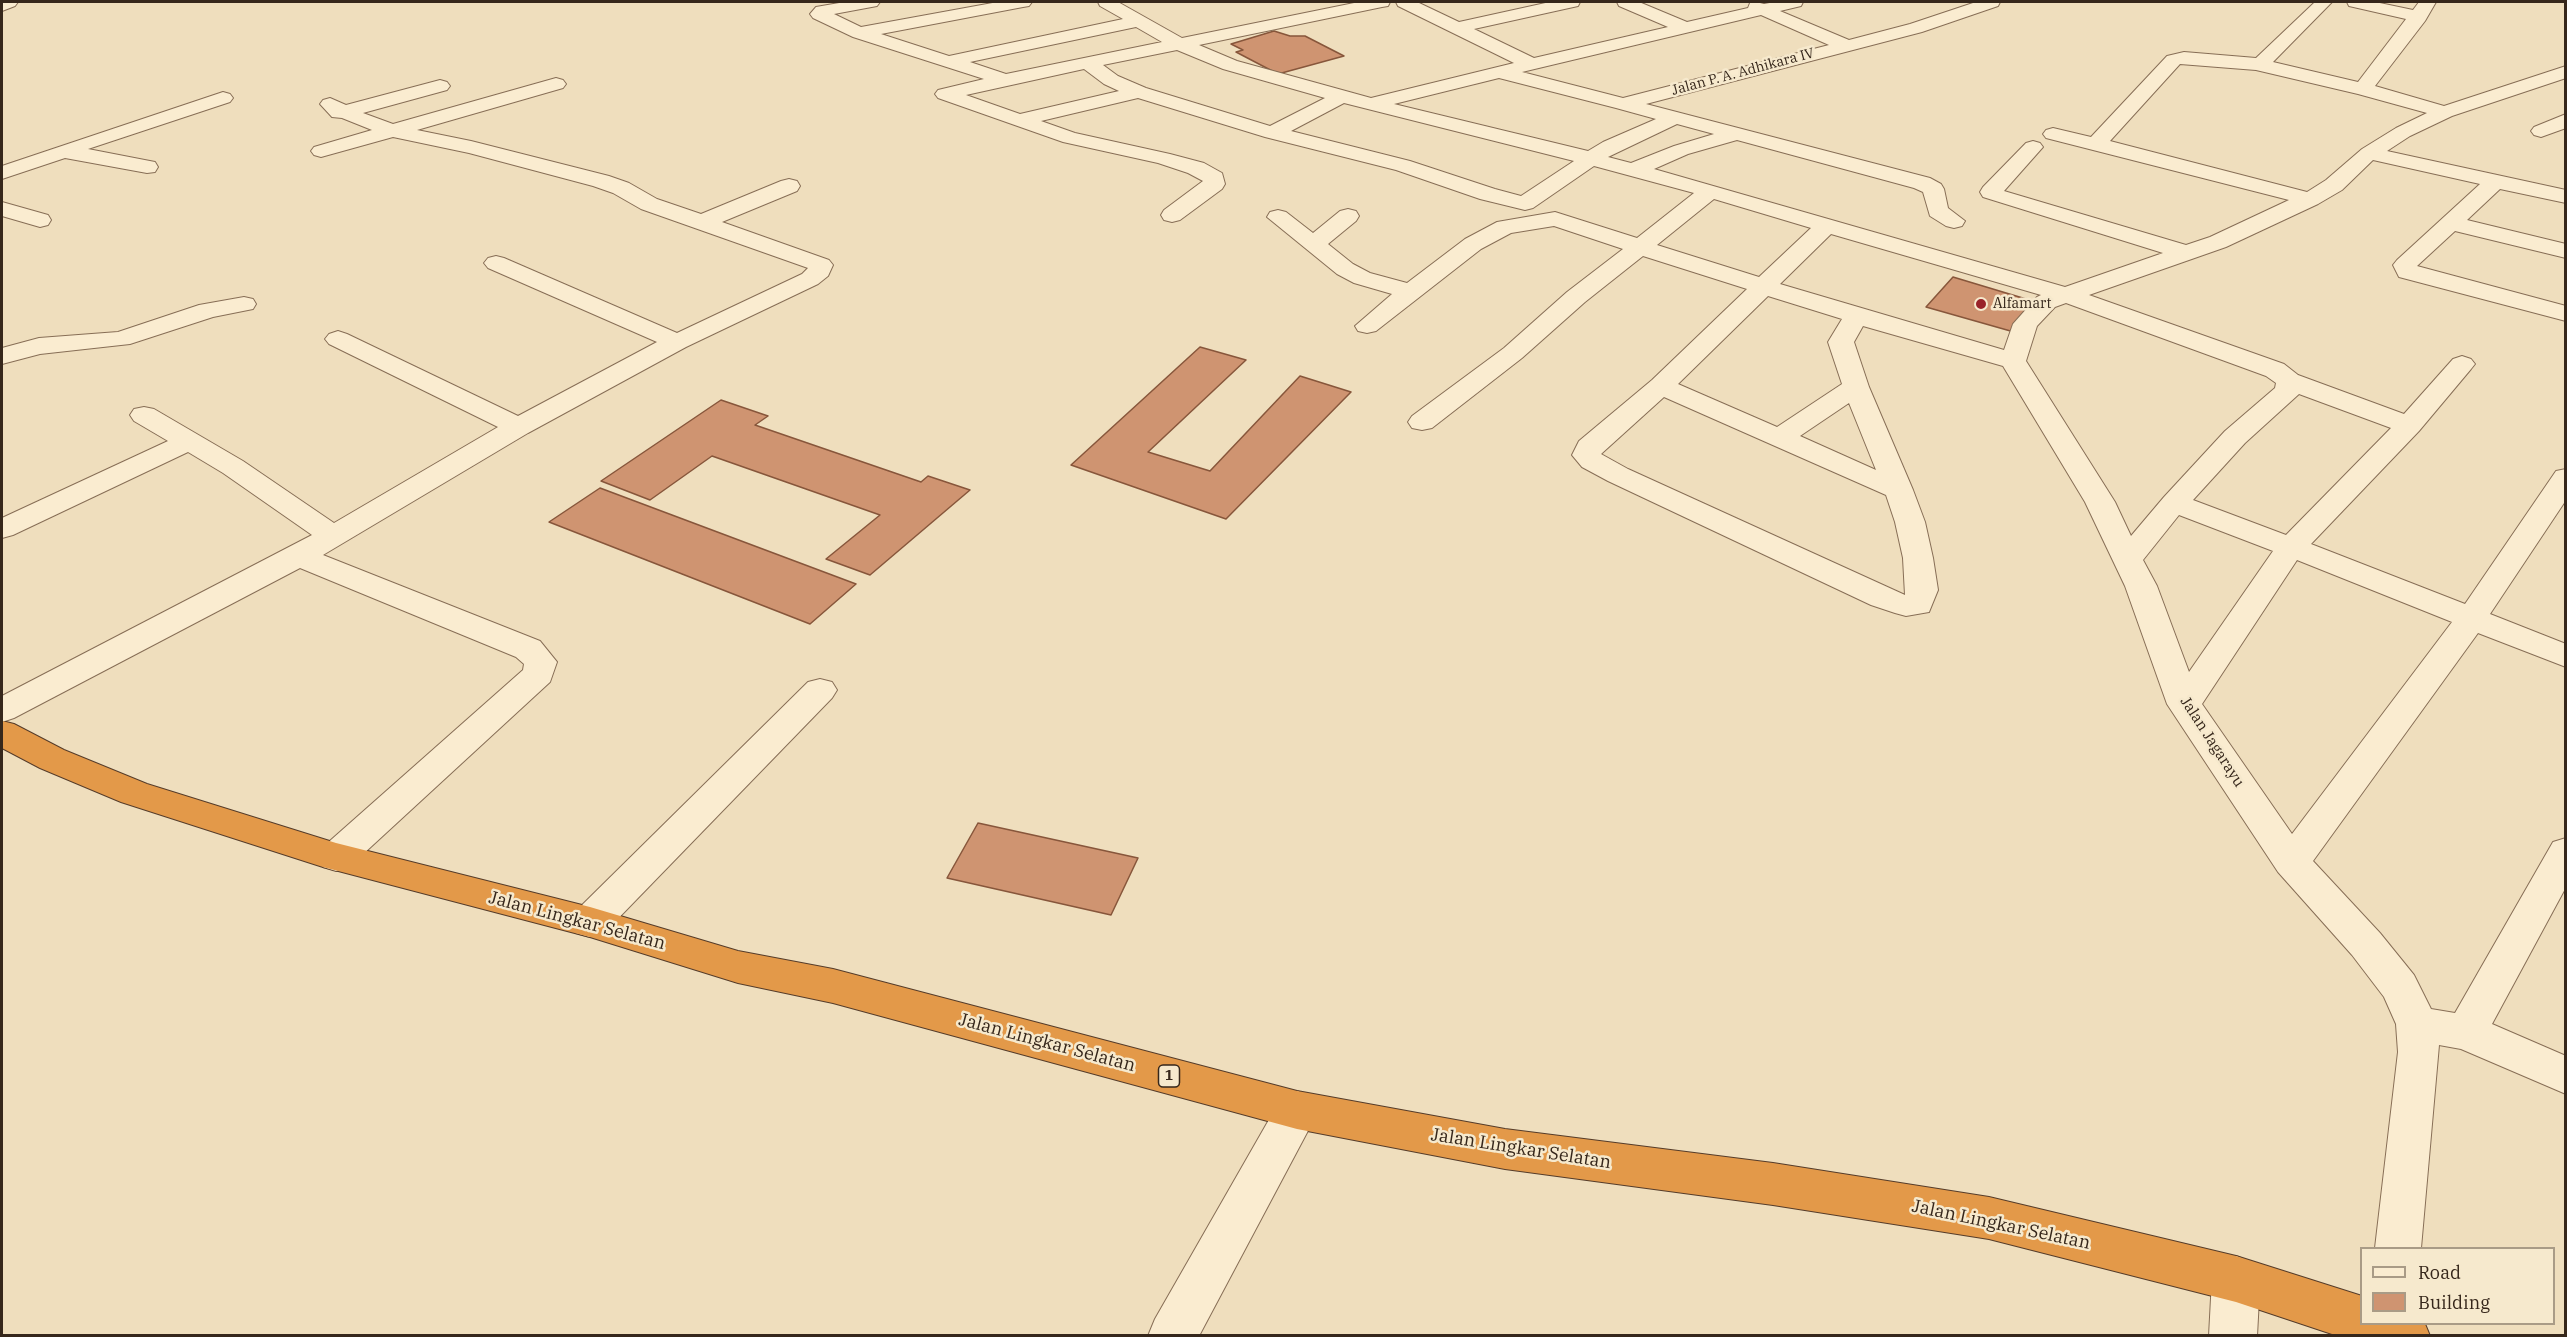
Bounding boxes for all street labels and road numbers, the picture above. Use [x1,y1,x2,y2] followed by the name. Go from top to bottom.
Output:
[1670,45,1816,99] street label: Jalan P. A. Adhikara IV
[2176,694,2248,790] street label: Jalan Jagarayu
[486,887,668,955] street label: Jalan Lingkar Selatan
[956,1009,1138,1077] street label: Jalan Lingkar Selatan
[1158,1065,1180,1087] road number: 1
[1429,1124,1613,1174] street label: Jalan Lingkar Selatan
[1910,1196,2092,1254] street label: Jalan Lingkar Selatan

